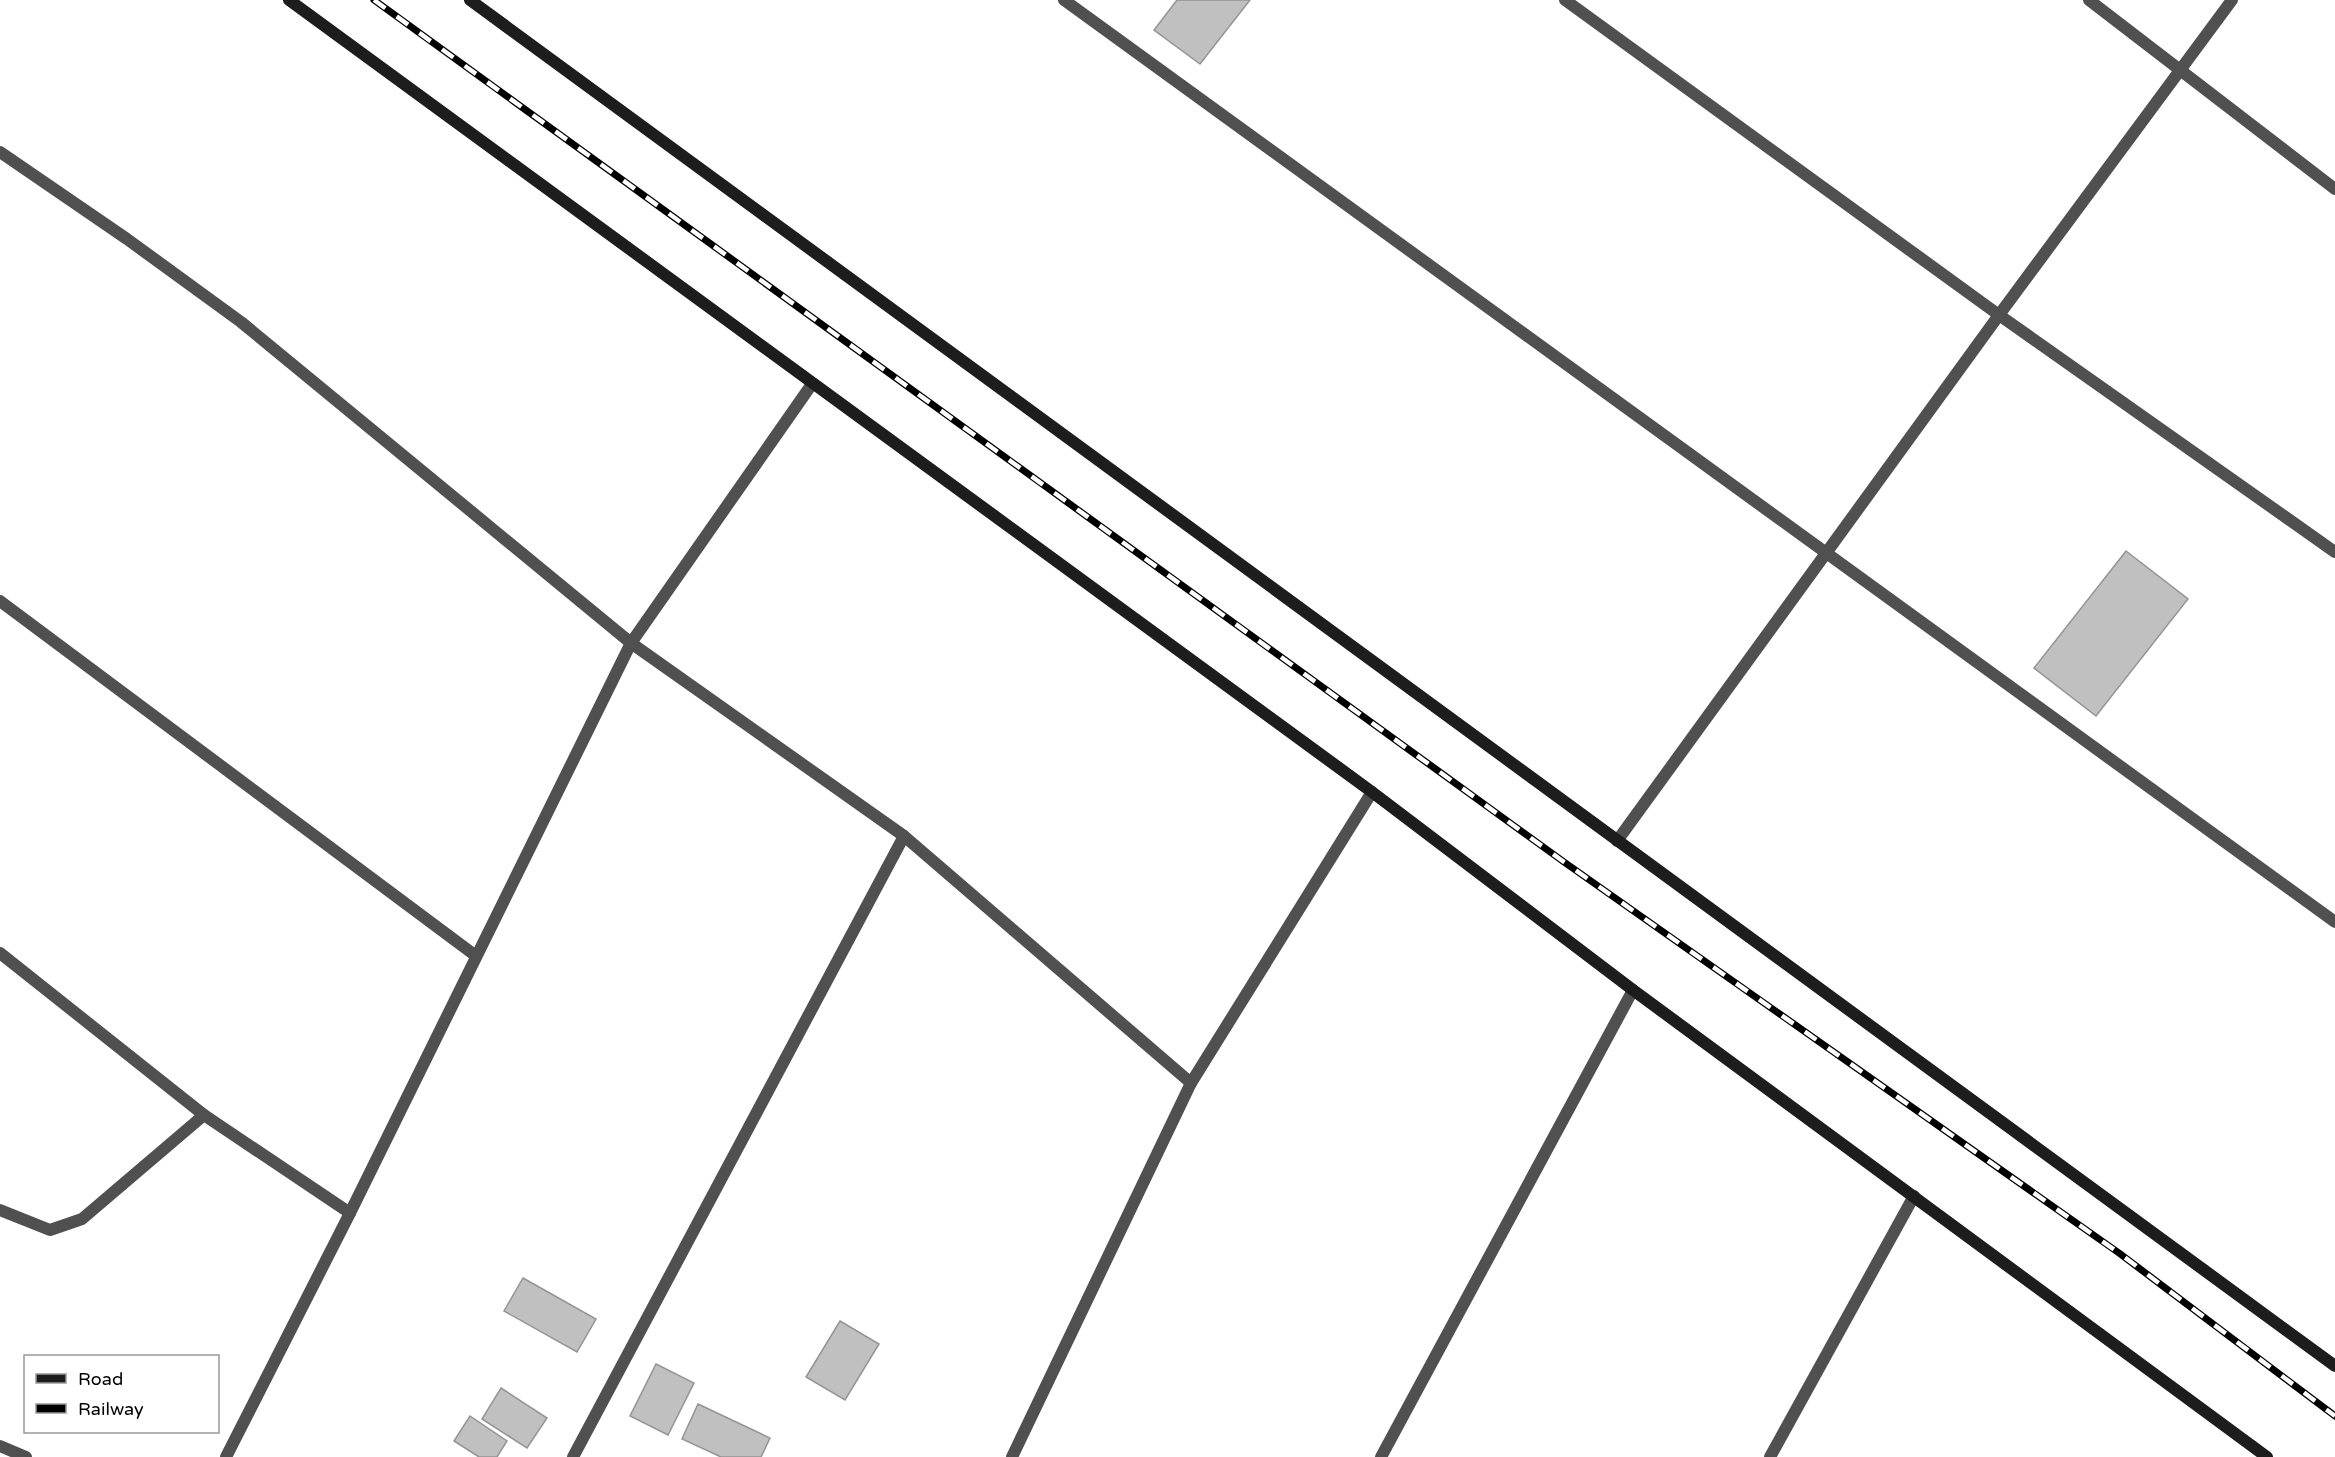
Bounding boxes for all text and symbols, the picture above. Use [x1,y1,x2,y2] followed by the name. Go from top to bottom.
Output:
[24,1355,219,1433] legend
[78,1368,123,1390] text: Road
[78,1398,144,1420] text: Railway

